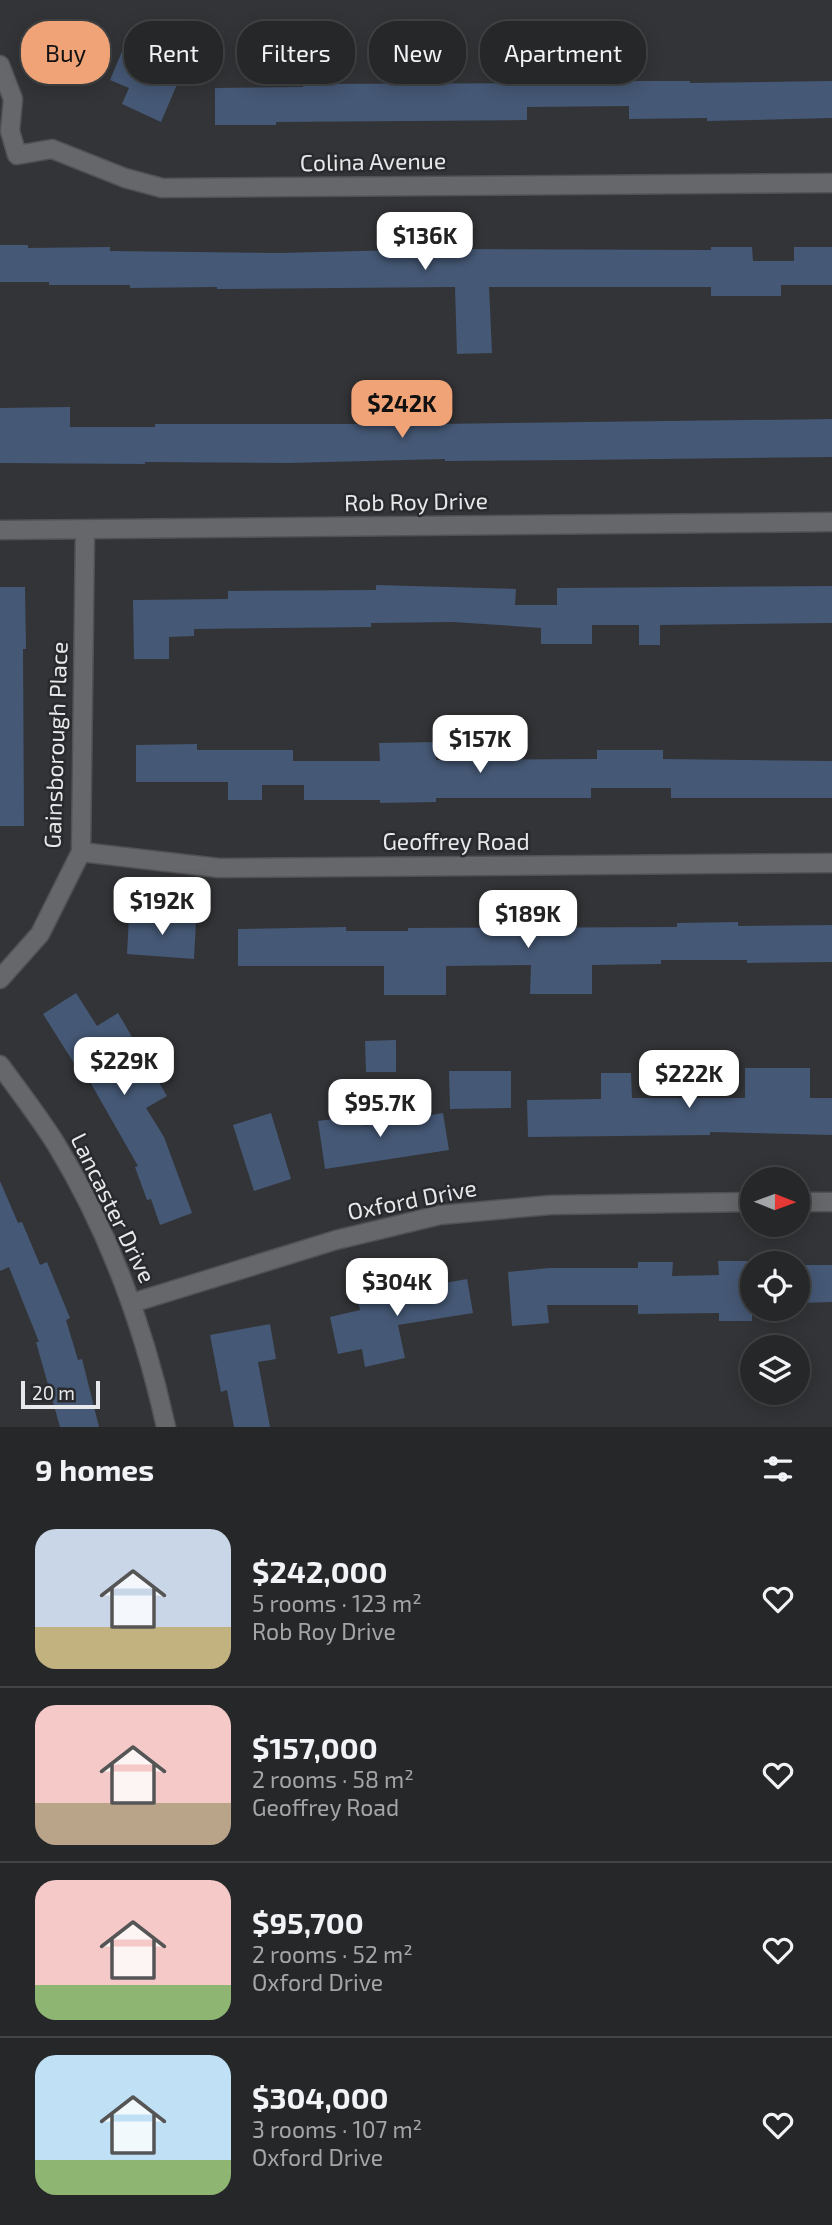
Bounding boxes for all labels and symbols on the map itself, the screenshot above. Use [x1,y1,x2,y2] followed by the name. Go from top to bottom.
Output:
[300,146,446,176] street label: Colina Avenue
[376,212,474,272] pin: $136K
[353,380,451,440] pin: $242K
[344,486,488,516] street label: Rob Roy Drive
[37,641,73,849] street label: Gainsborough Place
[431,716,529,775] pin: $157K
[382,827,530,855] street label: Geoffrey Road
[113,878,211,937] pin: $192K
[479,890,577,950] pin: $189K
[75,1038,173,1097] pin: $229K
[640,1050,738,1110] pin: $222K
[323,1080,437,1139] pin: $95.7K
[66,1128,162,1287] street label: Lancaster Drive
[740,1167,810,1237] north arrow
[345,1173,479,1225] street label: Oxford Drive
[348,1258,446,1318] pin: $304K
[21,1378,100,1410] scale bar

